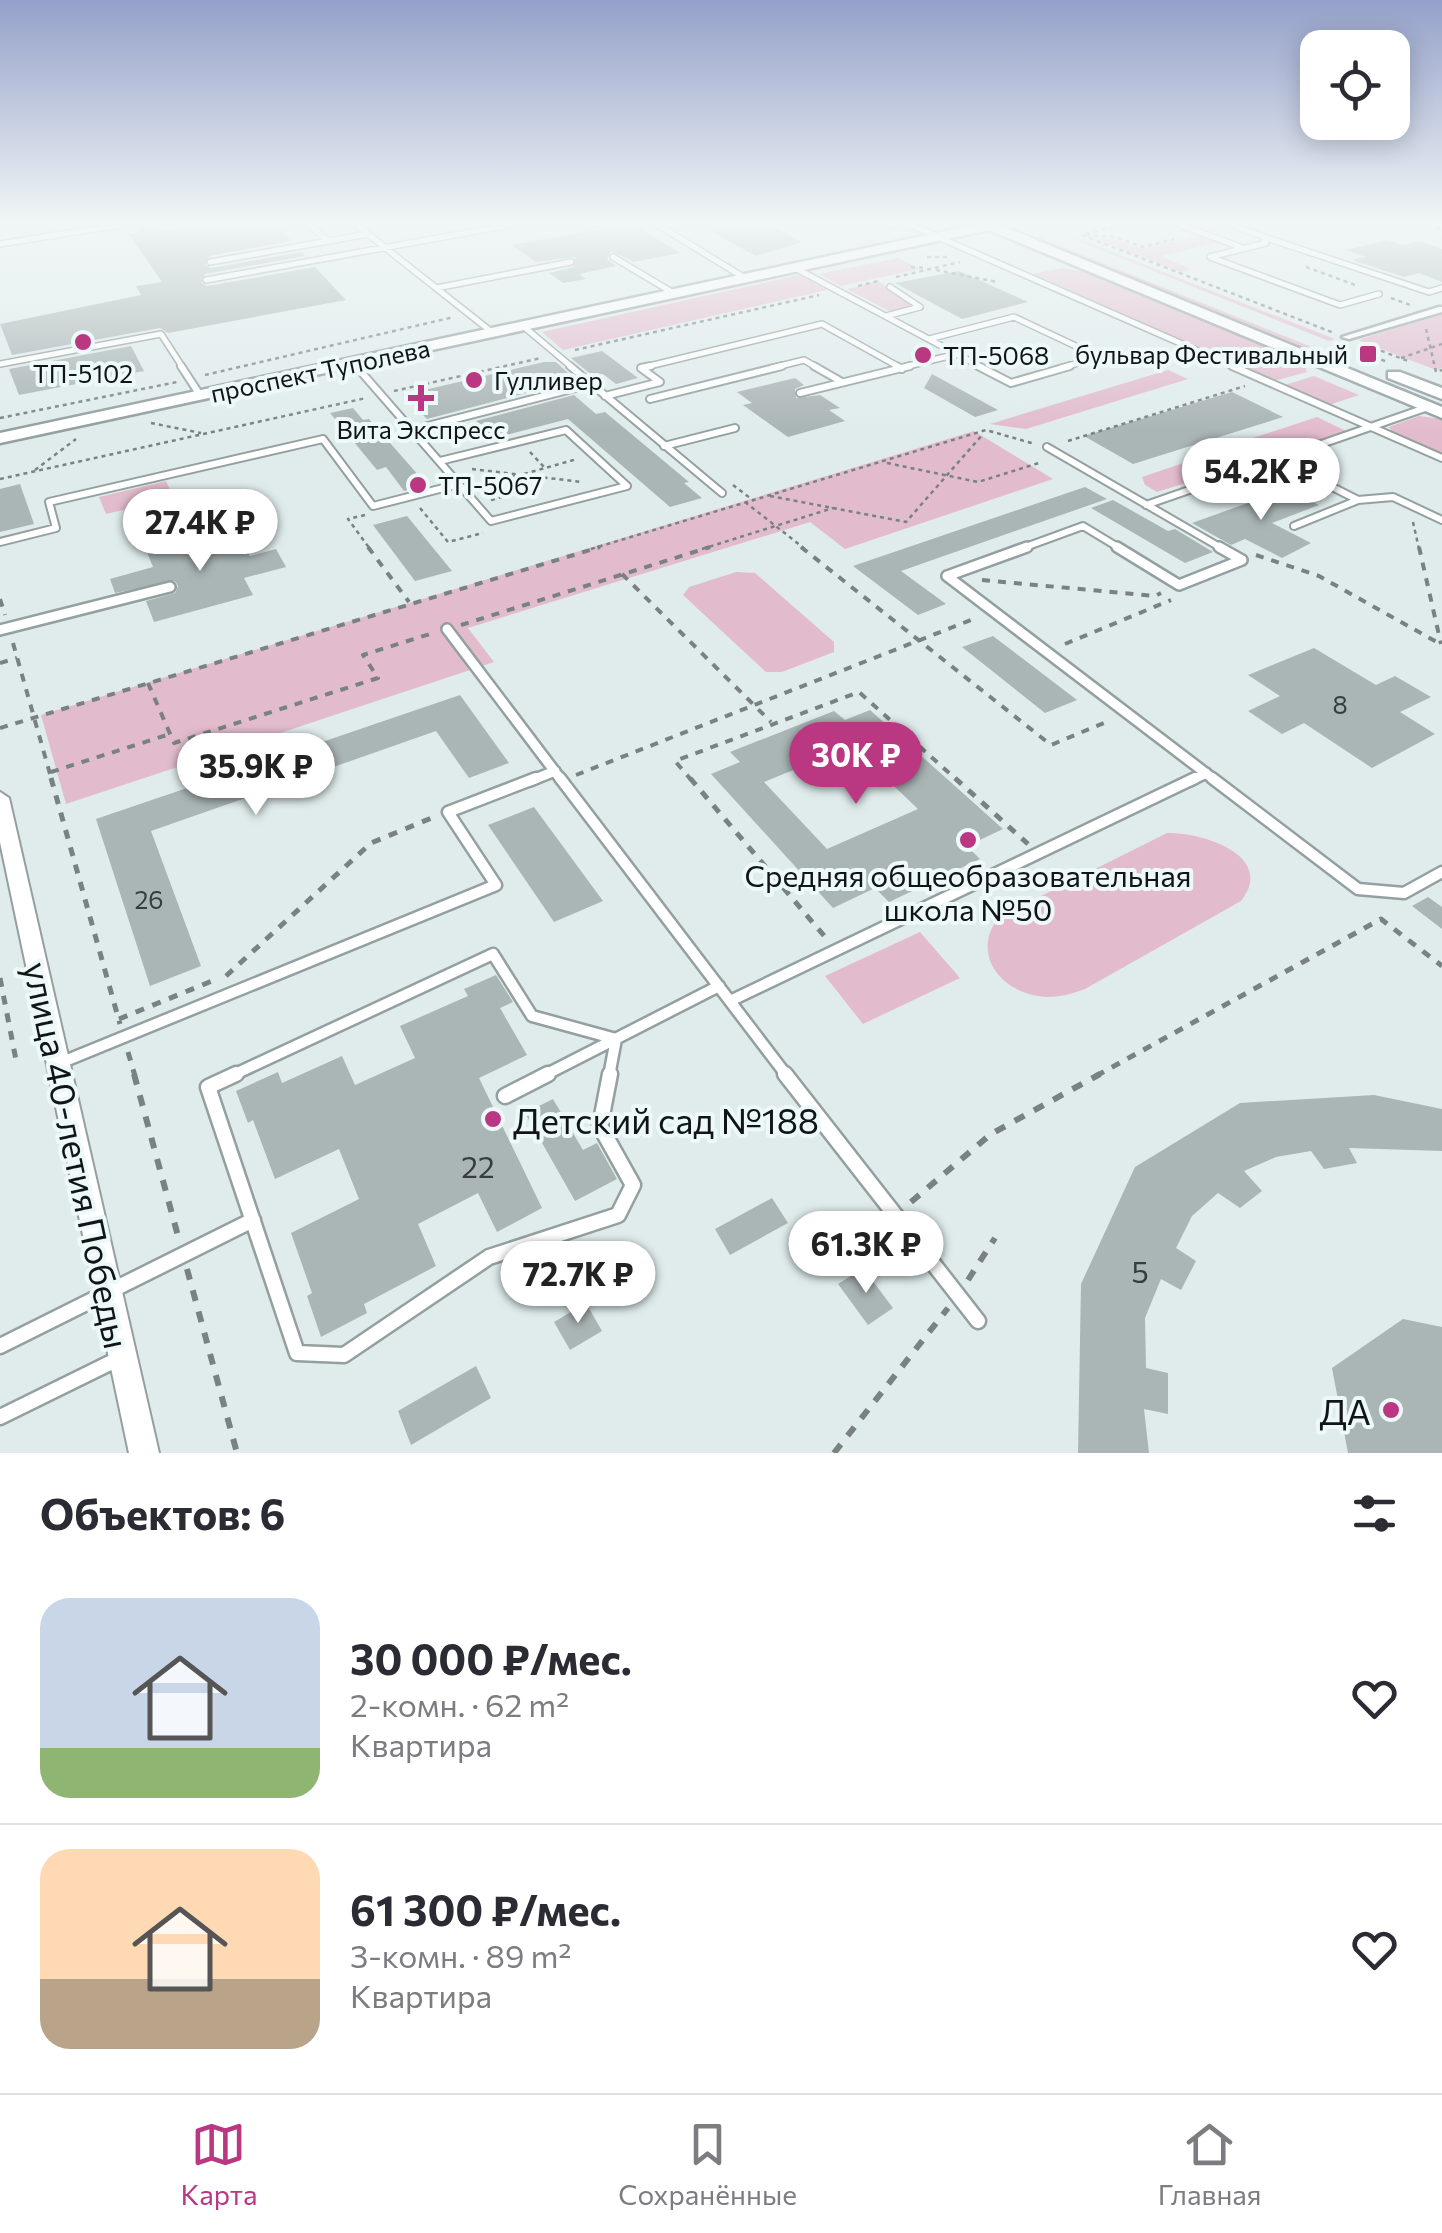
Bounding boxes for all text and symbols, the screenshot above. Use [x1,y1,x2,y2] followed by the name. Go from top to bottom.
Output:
[1300,30,1410,140] map controls
[1300,30,1410,140] button: locate
[72,331,94,353] marker: ТП-5102
[207,332,433,408] street label: проспект Туполева
[1075,339,1348,369] place label: бульвар Фестивальный
[943,340,1049,370] place label: ТП-5068
[1357,343,1379,365] marker: бульвар Фестивальный
[912,344,934,366] marker: ТП-5068
[33,358,133,388] place label: ТП-5102
[494,365,603,395] place label: Гулливер
[463,369,485,391] marker: Гулливер
[410,387,432,409] marker: Вита Экспресс
[336,414,506,444] place label: Вита Экспресс
[1169,438,1353,523] pin: 54.2K ₽
[1204,450,1318,490] text: 54.2K ₽
[438,470,542,500] place label: ТП-5067
[407,474,429,496] marker: ТП-5067
[108,489,292,574] pin: 27.4K ₽
[145,501,255,541] text: 27.4K ₽
[1332,689,1348,719] house number: 8
[786,722,926,807] pin: 30K ₽
[164,733,348,818] pin: 35.9K ₽
[811,734,901,774] text: 30K ₽
[199,745,313,785] text: 35.9K ₽
[957,829,979,851] marker: Средняя общеобразовательная школа №50
[744,856,1192,927] place label: Средняя общеобразовательная школа №50
[135,884,163,914] house number: 26
[16,958,140,1352] street label: улица 40-летия Победы
[513,1098,819,1141] place label: Детский сад №188
[482,1108,504,1130] marker: Детский сад №188
[461,1147,495,1184] house number: 22
[774,1211,958,1296] pin: 61.3K ₽
[811,1223,921,1263] text: 61.3K ₽
[486,1241,670,1326] pin: 72.7K ₽
[1131,1252,1149,1289] house number: 5
[522,1253,634,1293] text: 72.7K ₽
[1319,1389,1371,1432] place label: ДА
[1380,1399,1402,1421] marker: ДА
[1347,1486,1402,1541] icon: filters
[40,1487,285,1539] text: Объектов: 6
[350,1632,632,1684] text: 30 000 ₽/мес.
[120,1638,240,1758] icon: home
[1347,1671,1402,1726] icon: heart
[350,1684,569,1724] text: 2-комн. · 62 m²
[350,1724,492,1764] text: Квартира
[350,1883,621,1935] text: 61 300 ₽/мес.
[120,1889,240,2009] icon: home
[1347,1922,1402,1977] icon: heart
[350,1935,571,1975] text: 3-комн. · 89 m²
[350,1975,492,2015] text: Квартира
[180,2117,258,2211] tab: Карта
[618,2117,797,2211] tab: Сохранённые
[1158,2117,1262,2211] tab: Главная

